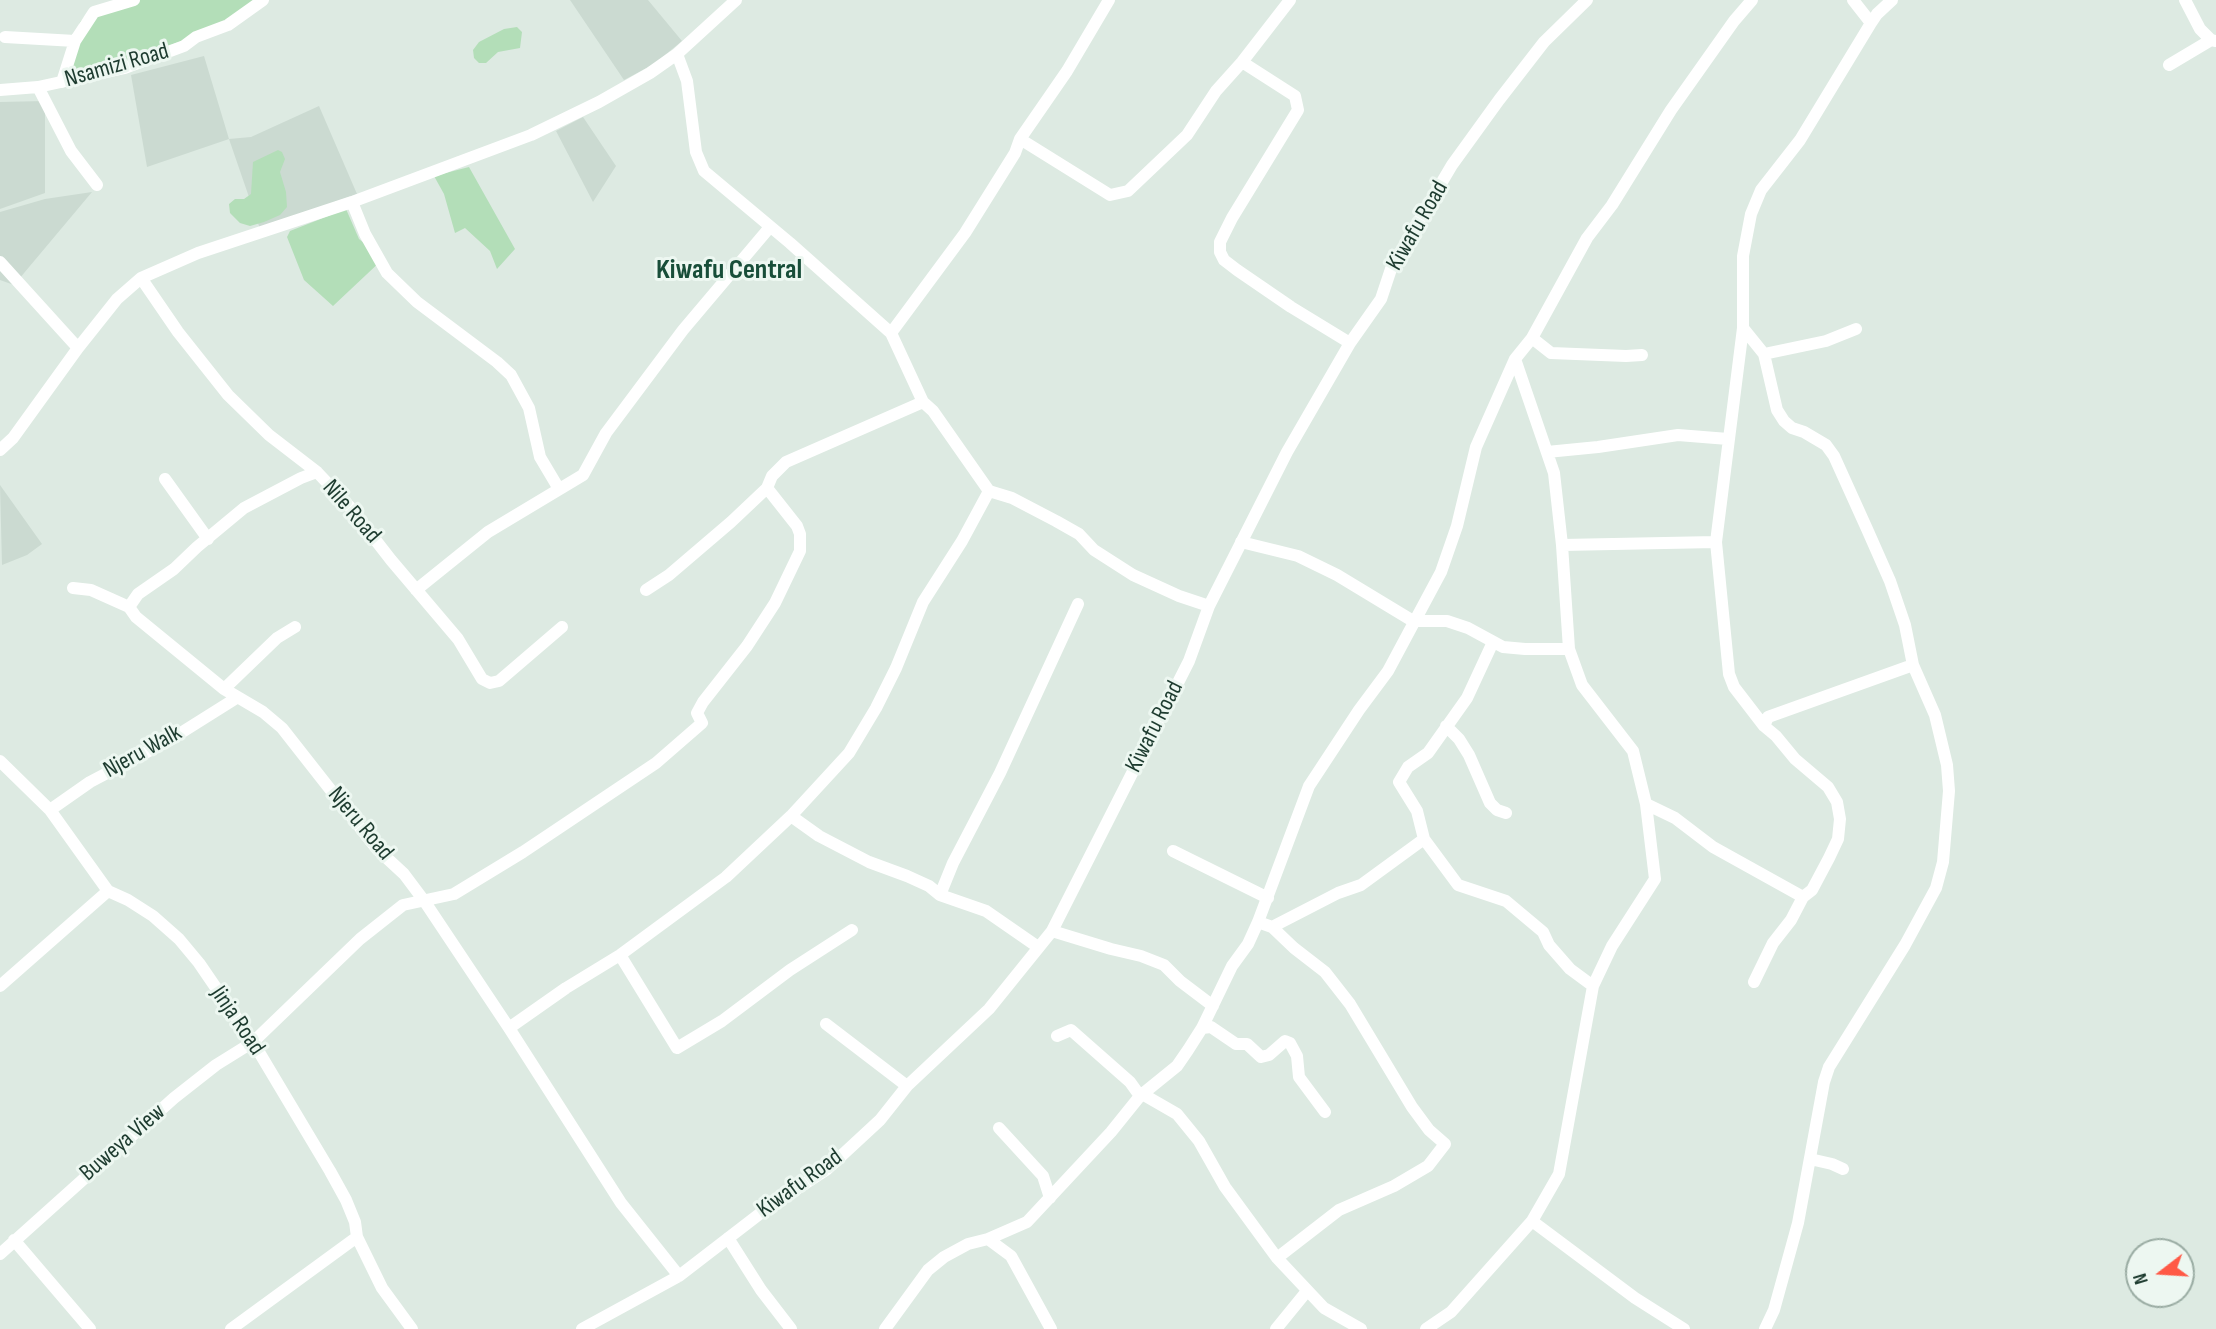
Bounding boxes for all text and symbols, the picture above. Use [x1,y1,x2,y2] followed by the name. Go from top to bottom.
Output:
[62,37,172,95] street label: Nsamizi Road
[1381,176,1455,276] street label: Kiwafu Road
[656,254,802,288] district label: Kiwafu Central
[316,474,386,550] street label: Nile Road
[1120,677,1190,777] street label: Kiwafu Road
[99,719,187,785] street label: Njeru Walk
[321,781,399,867] street label: Njeru Road
[204,981,270,1061] street label: Jinja Road
[74,1098,172,1188] street label: Buweya View
[752,1143,848,1225] street label: Kiwafu Road
[2125,1238,2195,1308] north arrow
[2129,1270,2154,1287] text: N

